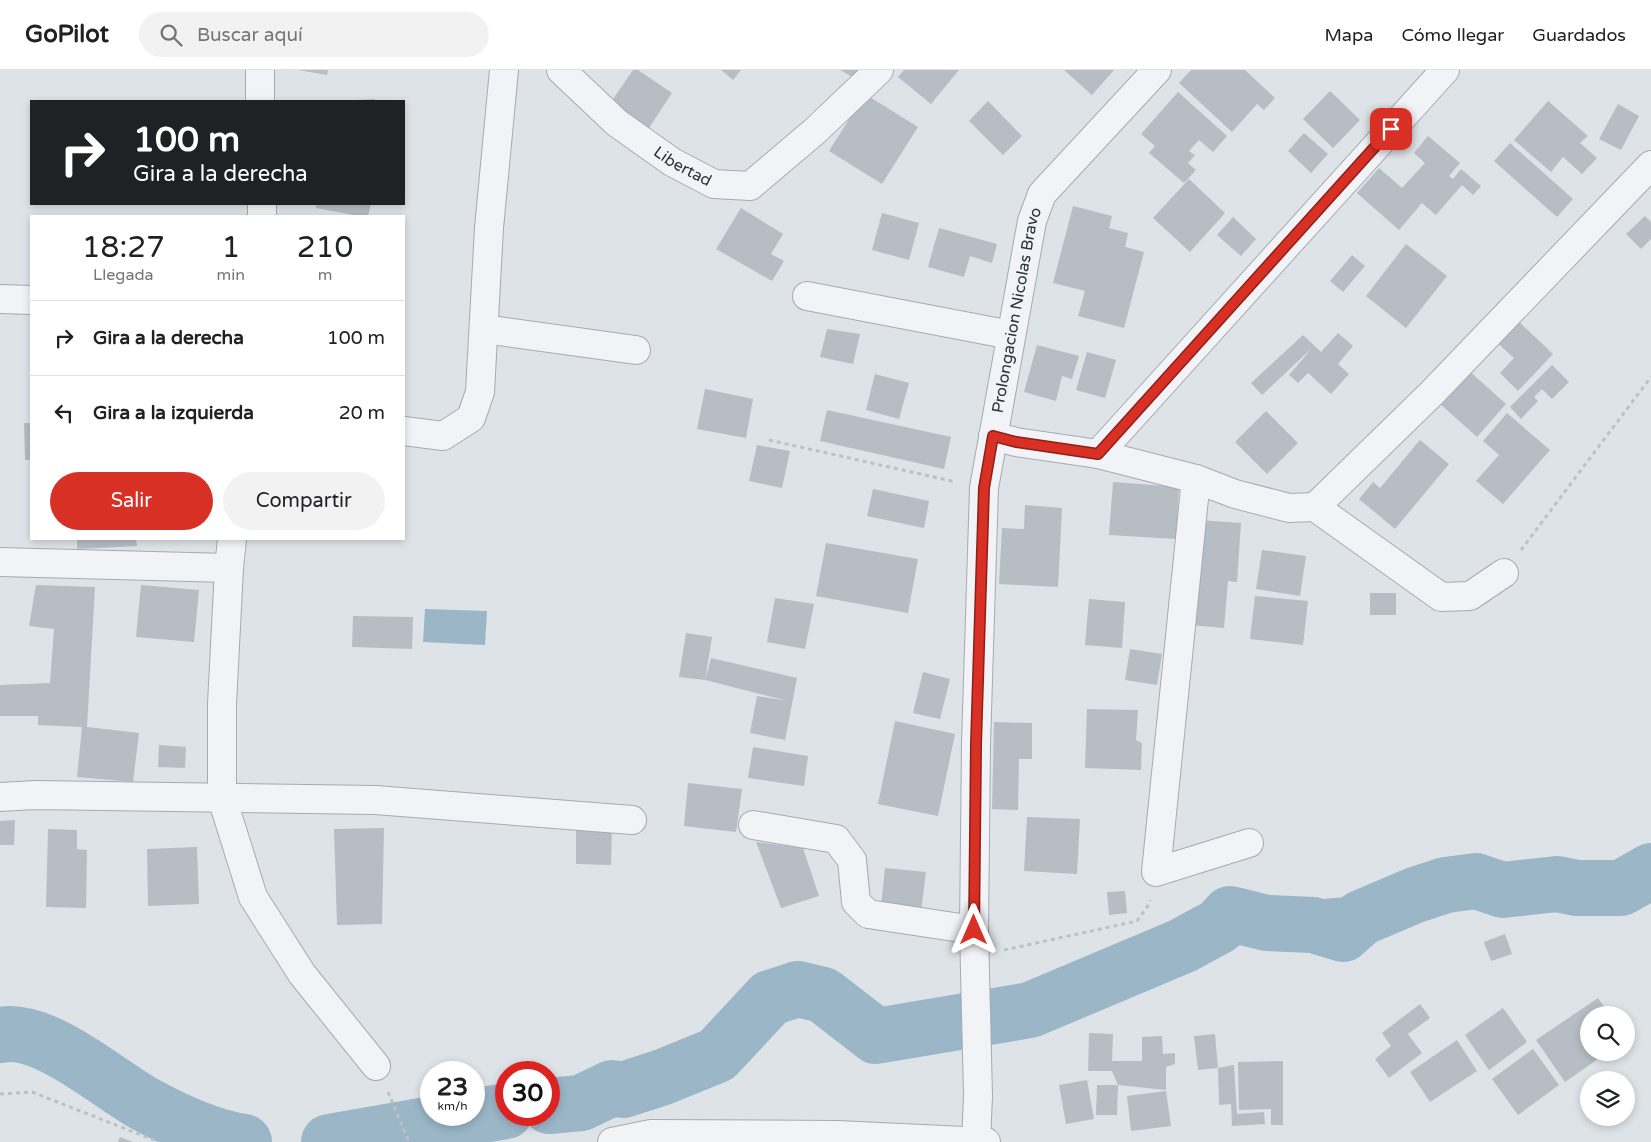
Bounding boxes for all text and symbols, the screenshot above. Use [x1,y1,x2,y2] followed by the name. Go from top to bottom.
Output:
[139,12,489,57] search box
[25,20,109,49] text: GoPilot
[157,21,185,49] icon: search
[197,24,303,46] text: Buscar aquí
[1324,24,1373,46] text: Mapa
[1401,24,1504,46] text: Cómo llegar
[1532,24,1626,46] text: Guardados
[1370,108,1412,150] pin
[1377,115,1405,143] icon: arrive
[133,119,240,161] text: 100 m
[50,120,115,185] icon: right
[650,142,715,191] street label: Libertad
[133,161,308,187] text: Gira a la derecha
[988,204,1046,415] street label: Prolongacion Nicolas Bravo
[82,229,165,266] text: 18:27
[221,229,240,266] text: 1
[297,229,353,266] text: 210
[93,265,154,285] text: Llegada
[217,265,245,285] text: min
[318,265,332,285] text: m
[50,324,78,352] icon: right
[93,327,244,349] text: Gira a la derecha
[327,327,385,349] text: 100 m
[50,399,78,427] icon: left
[93,402,254,424] text: Gira a la izquierda
[339,402,385,424] text: 20 m
[50,472,213,530] button: Salir
[223,472,385,530] button: Compartir
[947,903,999,955] position arrow
[1580,1006,1635,1126] map controls
[1580,1006,1635,1061] button: search
[495,1061,560,1126] speed limit sign: 30
[1580,1071,1635,1126] button: layers
[437,1072,468,1102] text: 23
[437,1099,468,1113] text: km/h

